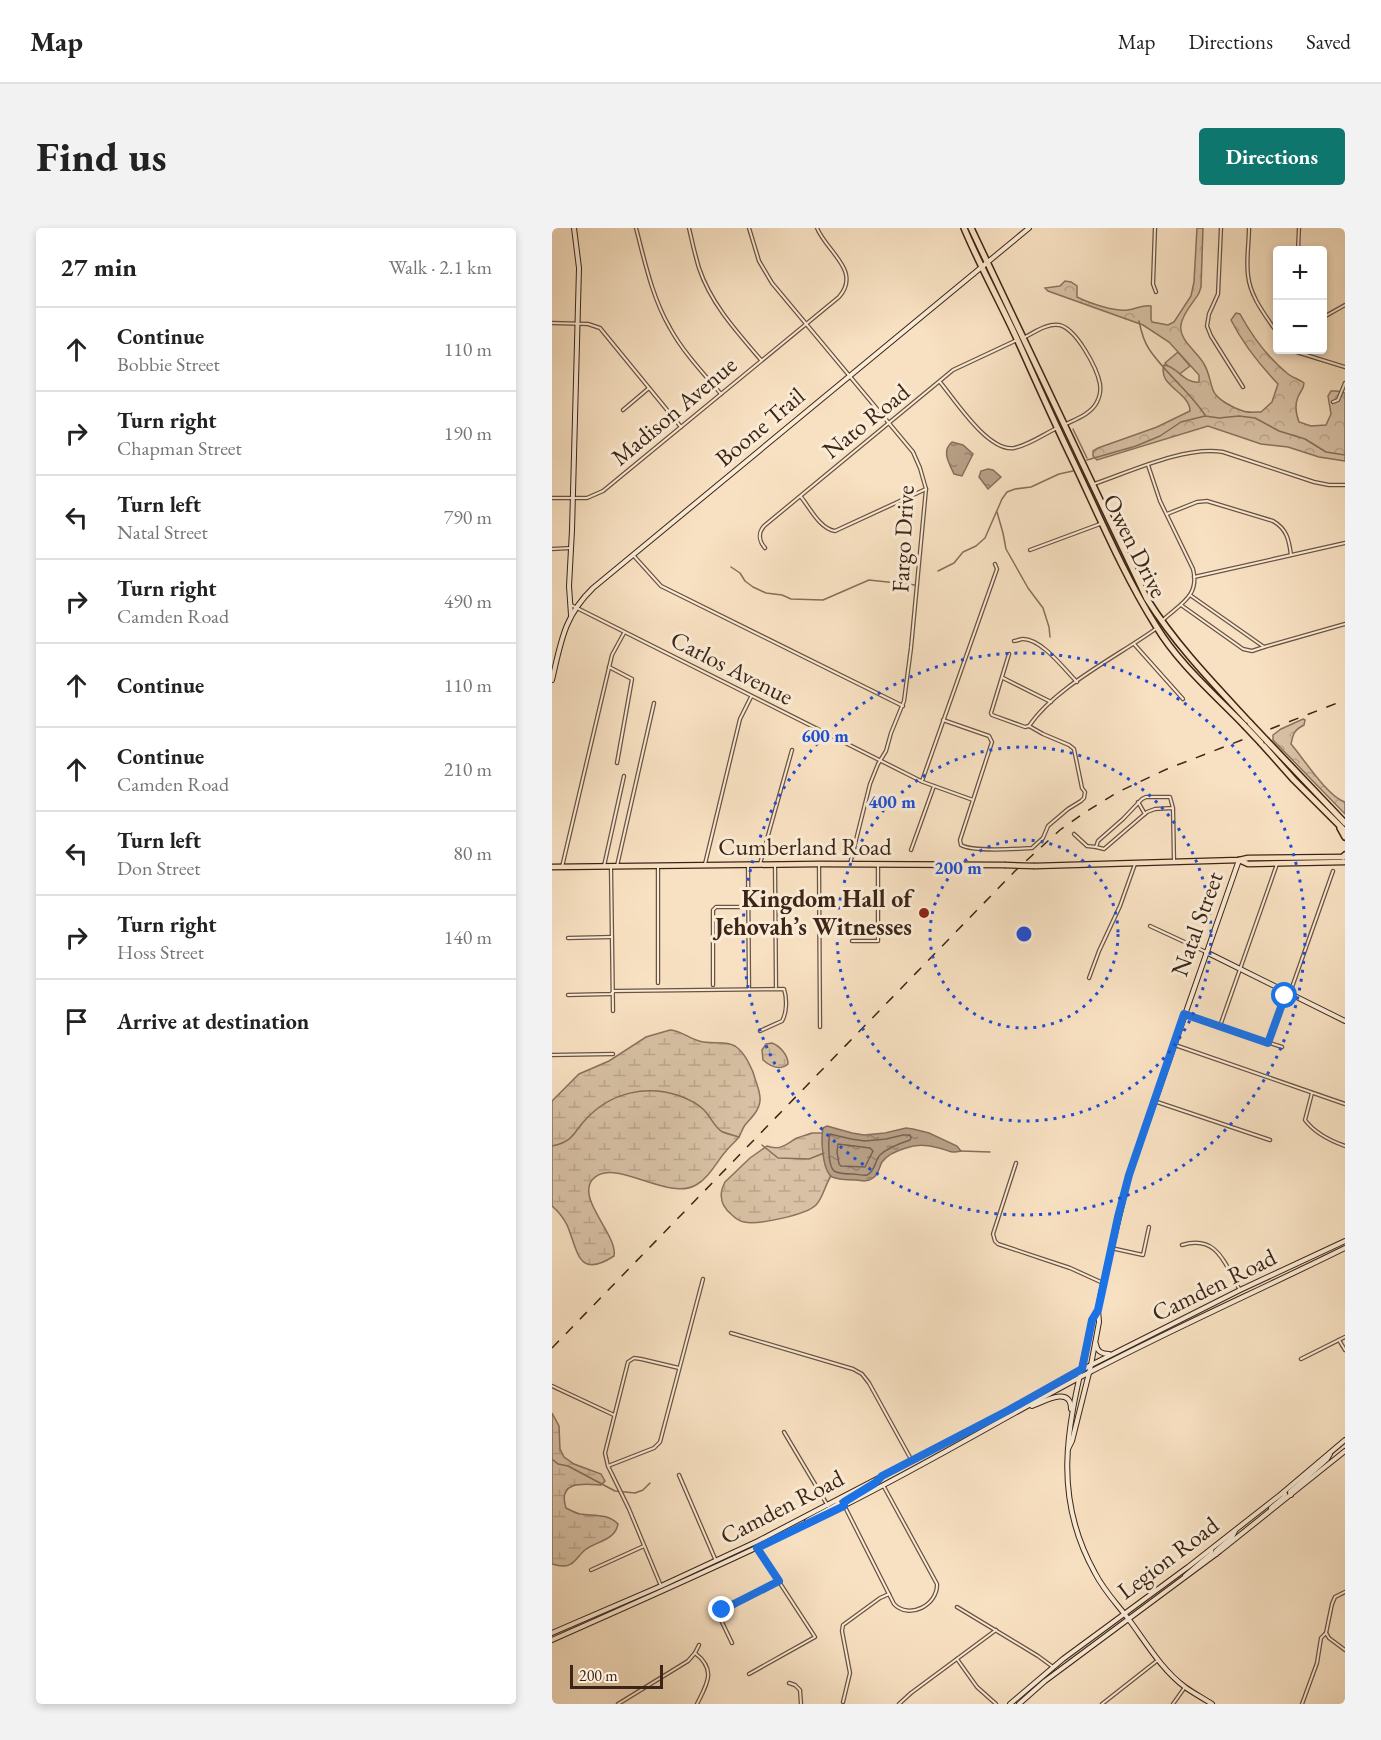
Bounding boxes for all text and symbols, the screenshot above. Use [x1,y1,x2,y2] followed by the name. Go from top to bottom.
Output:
[30,23,83,59] text: Map
[1118,28,1155,55] text: Map
[1188,28,1273,55] text: Directions
[1306,28,1351,55] text: Saved
[1199,128,1345,185] button: Directions
[36,129,167,184] text: Find us
[1273,246,1327,354] map controls
[1273,246,1327,300] button: +
[60,250,137,284] text: 27 min
[389,254,492,280] text: Walk · 2.1 km
[1273,300,1327,354] button: −
[117,322,204,351] text: Continue
[60,333,93,366] icon: ahead
[444,336,492,362] text: 110 m
[604,349,743,472] street label: Madison Avenue
[117,351,220,377] text: Bobbie Street
[816,376,916,465] street label: Nato Road
[709,380,811,473] street label: Boone Trail
[117,406,216,435] text: Turn right
[60,417,93,450] icon: right
[444,420,492,446] text: 190 m
[117,435,242,461] text: Chapman Street
[884,484,921,593] street label: Fargo Drive
[1096,489,1175,603] street label: Owen Drive
[117,490,201,519] text: Turn left
[60,501,93,534] icon: left
[444,504,492,530] text: 790 m
[117,519,208,545] text: Natal Street
[117,574,216,603] text: Turn right
[60,585,93,618] icon: right
[444,588,492,614] text: 490 m
[117,603,229,629] text: Camden Road
[666,623,799,712] street label: Carlos Avenue
[60,669,93,702] icon: ahead
[117,671,204,700] text: Continue
[444,672,492,698] text: 110 m
[801,724,849,747] text: 600 m
[117,742,204,771] text: Continue
[60,753,93,786] icon: ahead
[444,756,492,782] text: 210 m
[117,771,229,797] text: Camden Road
[868,790,916,813] text: 400 m
[117,826,201,855] text: Turn left
[718,831,892,862] street label: Cumberland Road
[60,837,93,870] icon: left
[453,840,492,866] text: 80 m
[117,855,200,881] text: Don Street
[934,856,982,879] text: 200 m
[1163,867,1230,980] street label: Natal Street
[713,883,915,942] place label: Kingdom Hall of Jehovah’s Witnesses
[917,906,931,920] marker: Kingdom Hall of Jehovah’s Witnesses
[117,910,216,939] text: Turn right
[60,921,93,954] icon: right
[444,924,492,950] text: 140 m
[1014,924,1034,944] centre of rings
[117,939,204,965] text: Hoss Street
[1271,982,1297,1008] route start
[60,1005,93,1038] icon: arrive
[117,1007,309,1036] text: Arrive at destination
[1147,1241,1282,1328] street label: Camden Road
[715,1462,849,1551] street label: Camden Road
[1111,1509,1225,1606] street label: Legion Road
[708,1596,734,1622] route end
[570,1662,663,1690] scale bar
[579,1665,618,1686] text: 200 m

